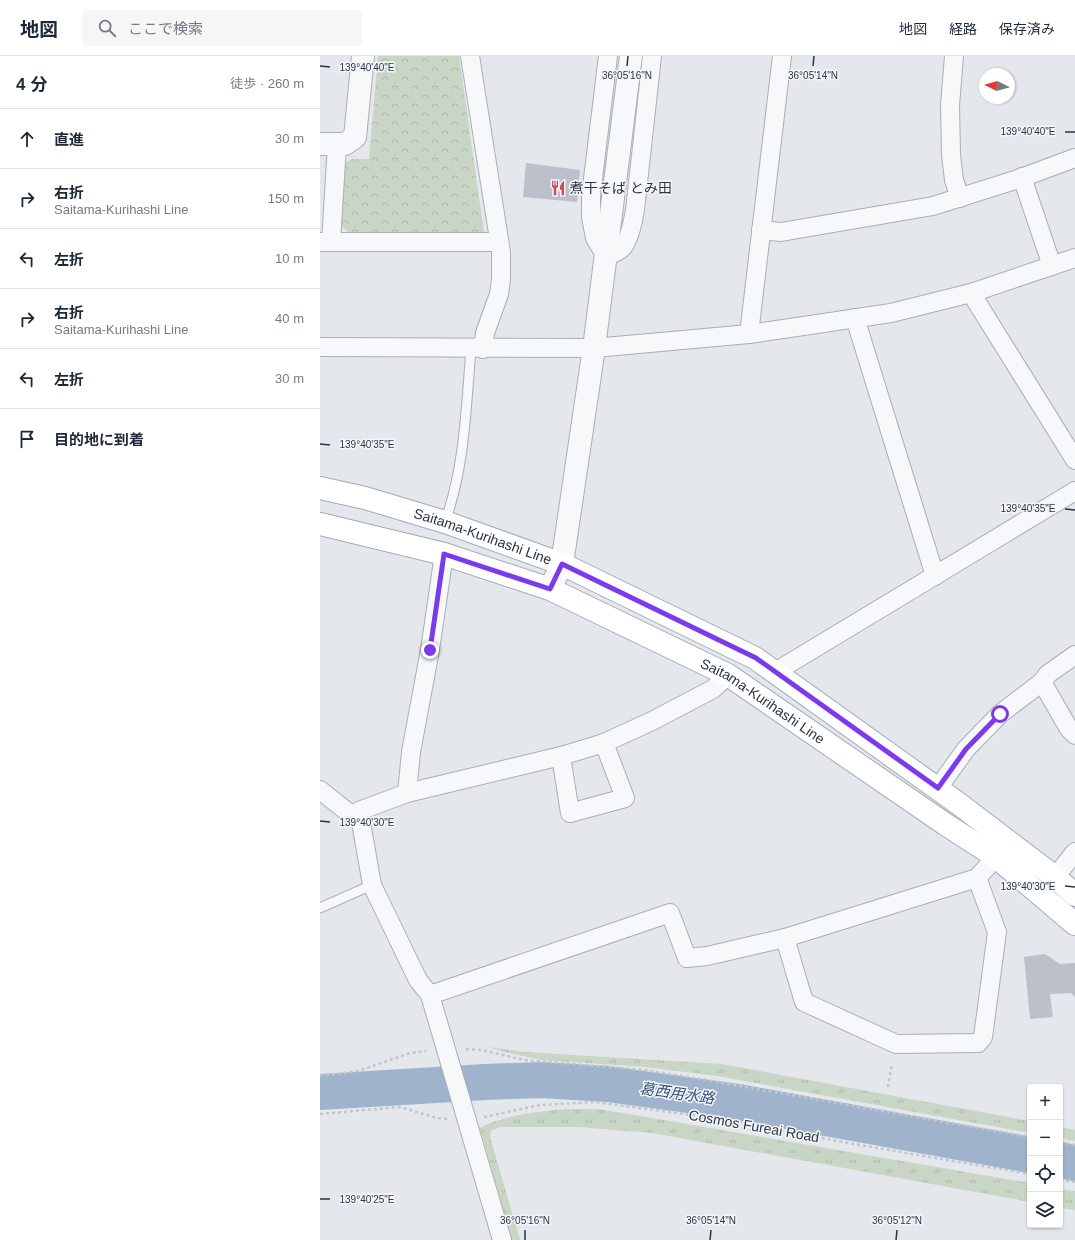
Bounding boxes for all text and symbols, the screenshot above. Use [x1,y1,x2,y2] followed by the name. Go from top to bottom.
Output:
[82,10,362,46] search box
[96,17,118,39] icon: search
[20,19,58,40] text: 地図
[128,20,203,37] text: ここで検索
[899,21,927,37] text: 地図
[949,21,977,37] text: 経路
[999,21,1055,37] text: 保存済み
[339,62,395,73] text: 139°40'40"E
[979,68,1015,104] north arrow
[602,70,652,81] text: 36°05'16"N
[788,70,838,81] text: 36°05'14"N
[16,75,47,94] text: 4 分
[230,76,304,91] text: 徒歩 · 260 m
[1000,126,1056,137] text: 139°40'40"E
[16,128,38,150] icon: ahead
[54,131,84,148] text: 直進
[275,131,304,146] text: 30 m
[549,179,567,197] restaurant icon: 煮干そば とみ田
[569,180,672,196] place label: 煮干そば とみ田
[54,184,84,201] text: 右折
[16,188,38,210] icon: right
[268,191,304,206] text: 150 m
[54,202,188,217] text: Saitama-Kurihashi Line
[16,248,38,270] icon: left
[54,251,84,268] text: 左折
[275,251,304,266] text: 10 m
[54,304,84,321] text: 右折
[16,308,38,330] icon: right
[275,311,304,326] text: 40 m
[54,322,188,337] text: Saitama-Kurihashi Line
[16,368,38,390] icon: left
[54,371,84,388] text: 左折
[275,371,304,386] text: 30 m
[16,428,38,450] icon: arrive
[54,431,144,448] text: 目的地に到着
[339,439,395,450] text: 139°40'35"E
[1000,503,1056,514] text: 139°40'35"E
[412,505,554,568] street label: Saitama-Kurihashi Line
[421,641,439,659] route end
[698,655,828,747] street label: Saitama-Kurihashi Line
[991,705,1009,723] route start
[339,817,395,828] text: 139°40'30"E
[1000,881,1056,892] text: 139°40'30"E
[639,1079,717,1107] water label: 葛西用水路
[1027,1084,1063,1228] map controls
[1027,1084,1063,1120] button: +
[687,1107,821,1145] street label: Cosmos Fureai Road
[1027,1120,1063,1156] button: −
[1027,1156,1063,1192] button: locate
[1027,1192,1063,1228] button: layers
[339,1194,395,1205] text: 139°40'25"E
[500,1215,550,1226] text: 36°05'16"N
[686,1215,736,1226] text: 36°05'14"N
[872,1215,922,1226] text: 36°05'12"N

